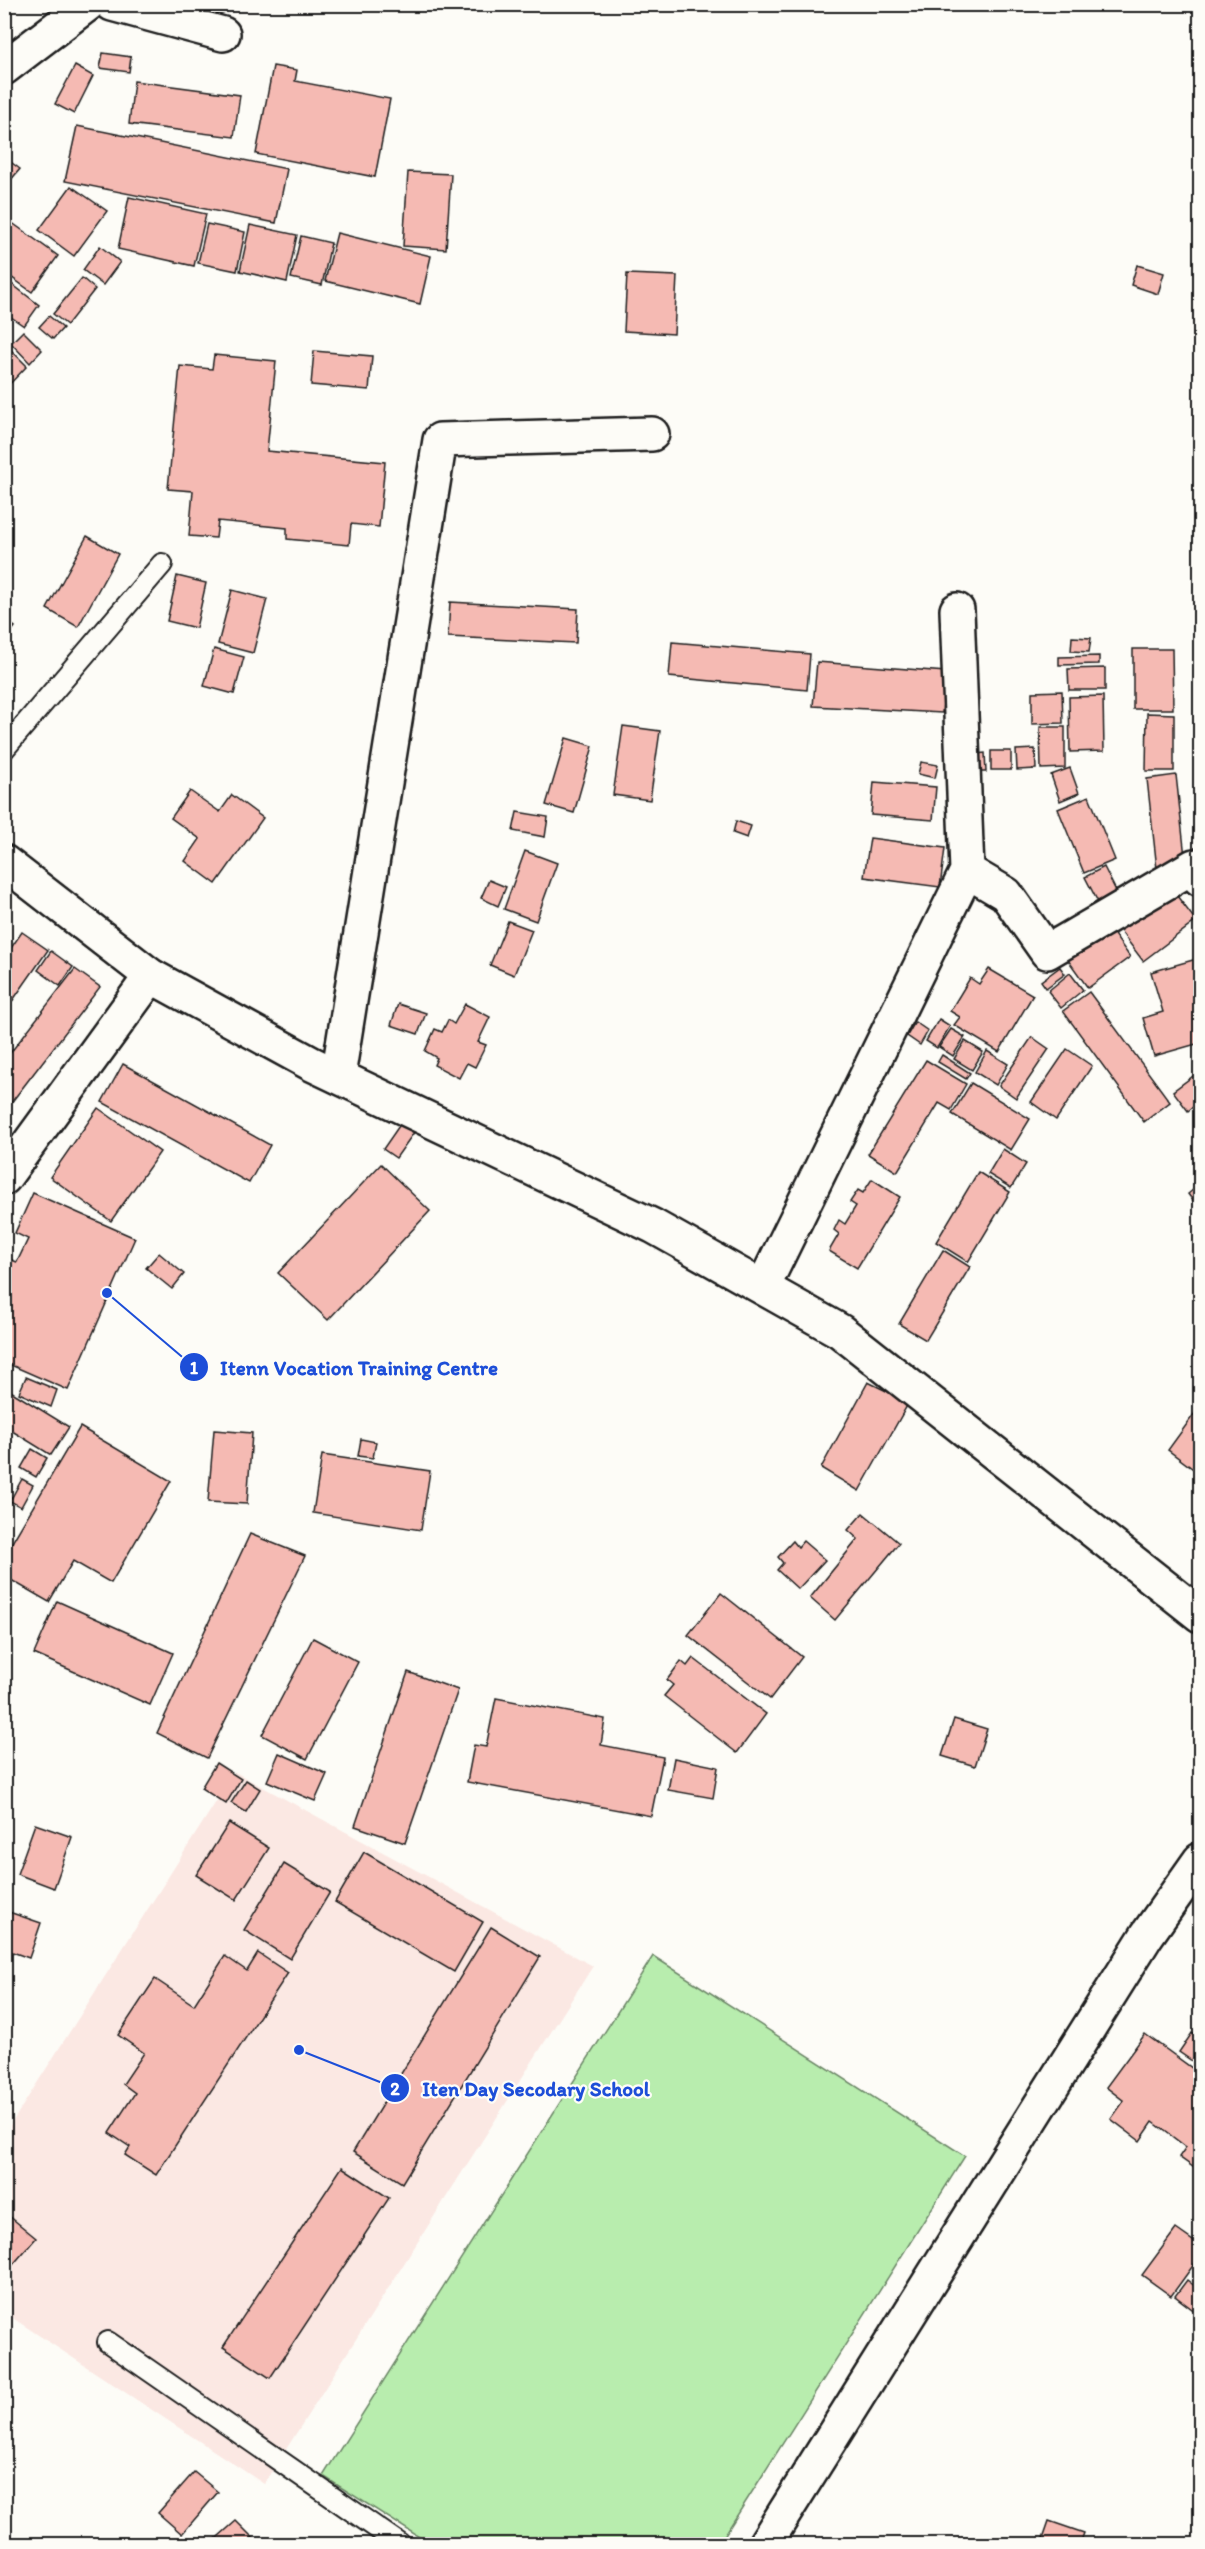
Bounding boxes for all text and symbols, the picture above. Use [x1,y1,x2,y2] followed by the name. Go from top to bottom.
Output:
[179,1348,510,1387] callout: Itenn Vocation Training Centre
[220,1355,498,1381] text: Itenn Vocation Training Centre
[190,1357,199,1379] text: 1
[380,2069,662,2108] callout: Iten Day Secodary School
[422,2076,651,2102] text: Iten Day Secodary School
[390,2078,400,2100] text: 2

